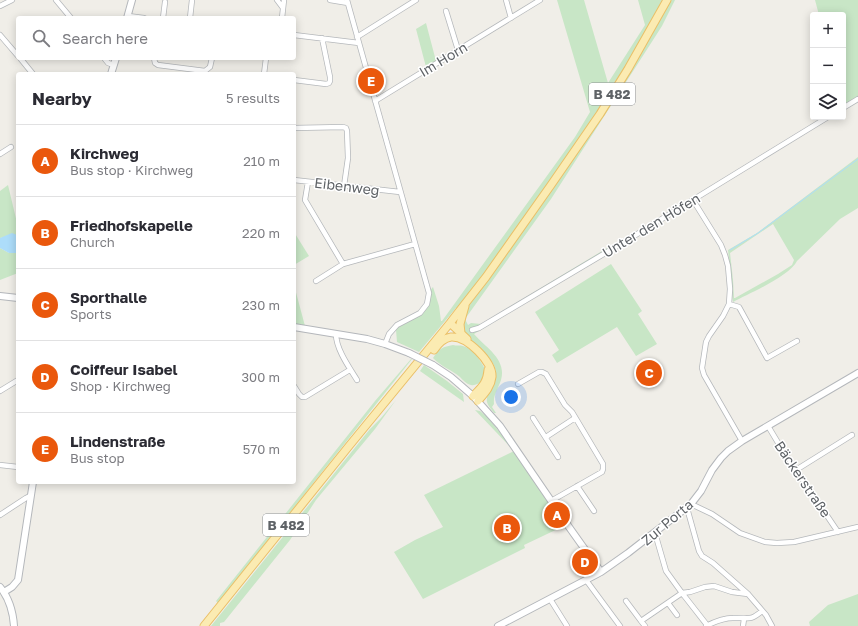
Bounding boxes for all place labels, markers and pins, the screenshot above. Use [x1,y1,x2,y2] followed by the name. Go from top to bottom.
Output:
[358,66,384,96] pin: E
[636,358,662,388] pin: C
[544,500,570,530] pin: A
[494,513,520,543] pin: B
[572,547,598,577] pin: D

